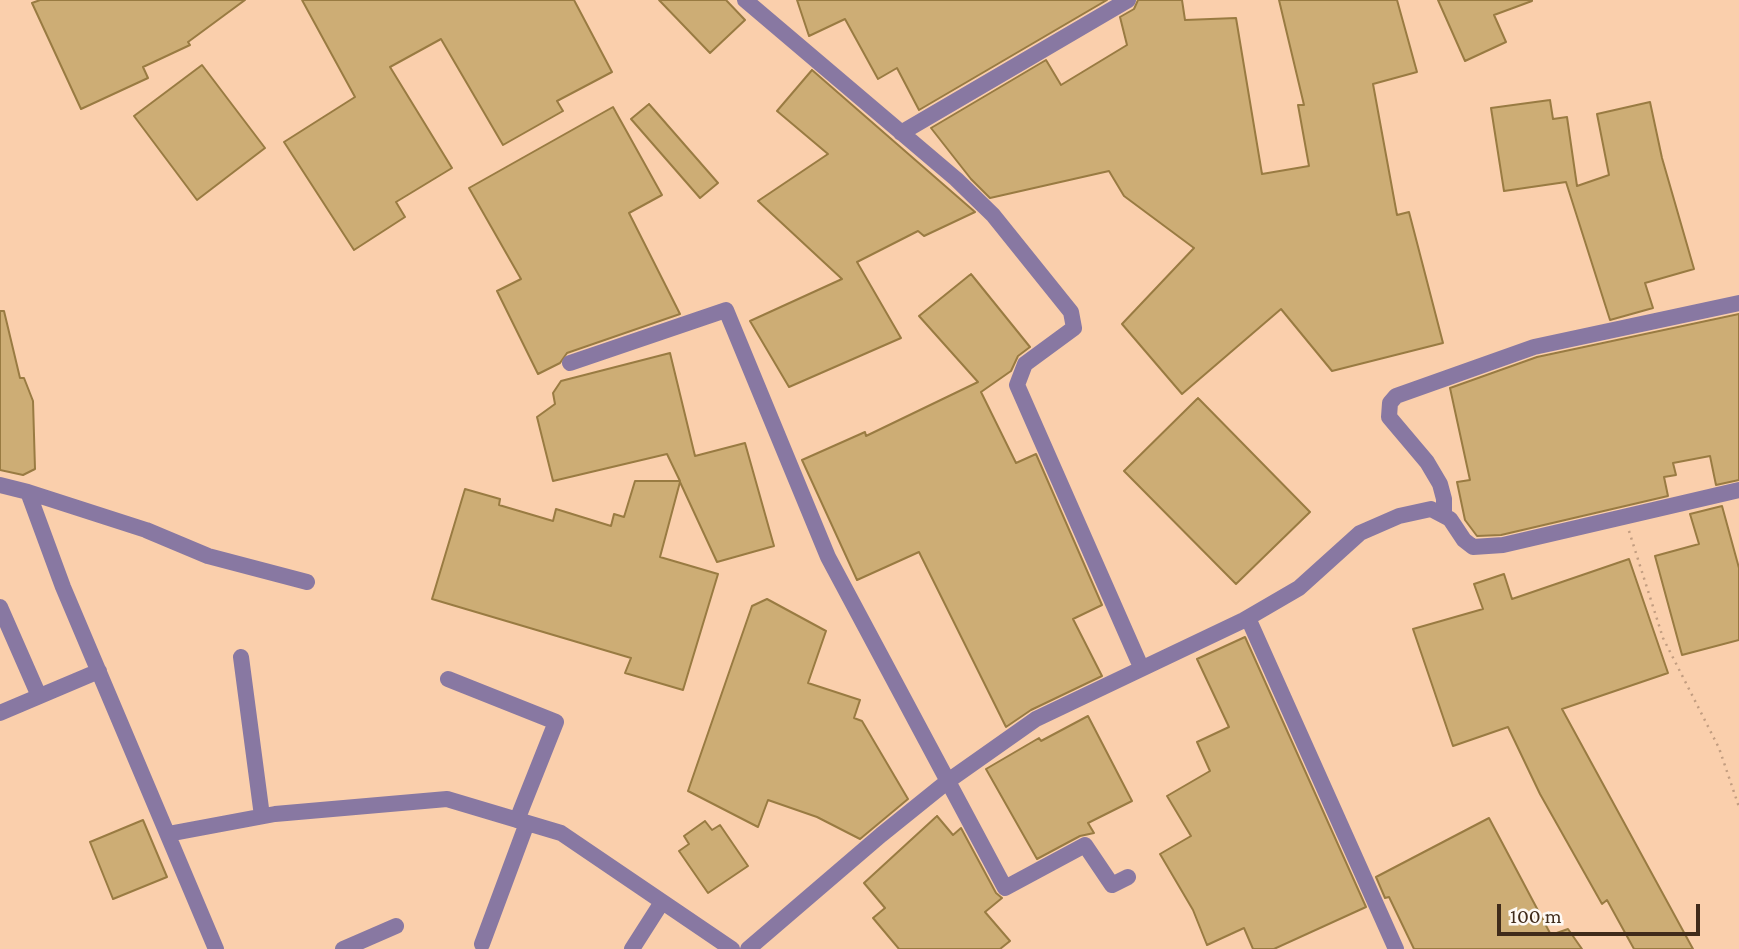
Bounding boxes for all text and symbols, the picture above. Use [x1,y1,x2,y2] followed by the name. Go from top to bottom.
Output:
[1501,890,1704,934] scale bar
[1510,904,1562,928] text: 100 m

